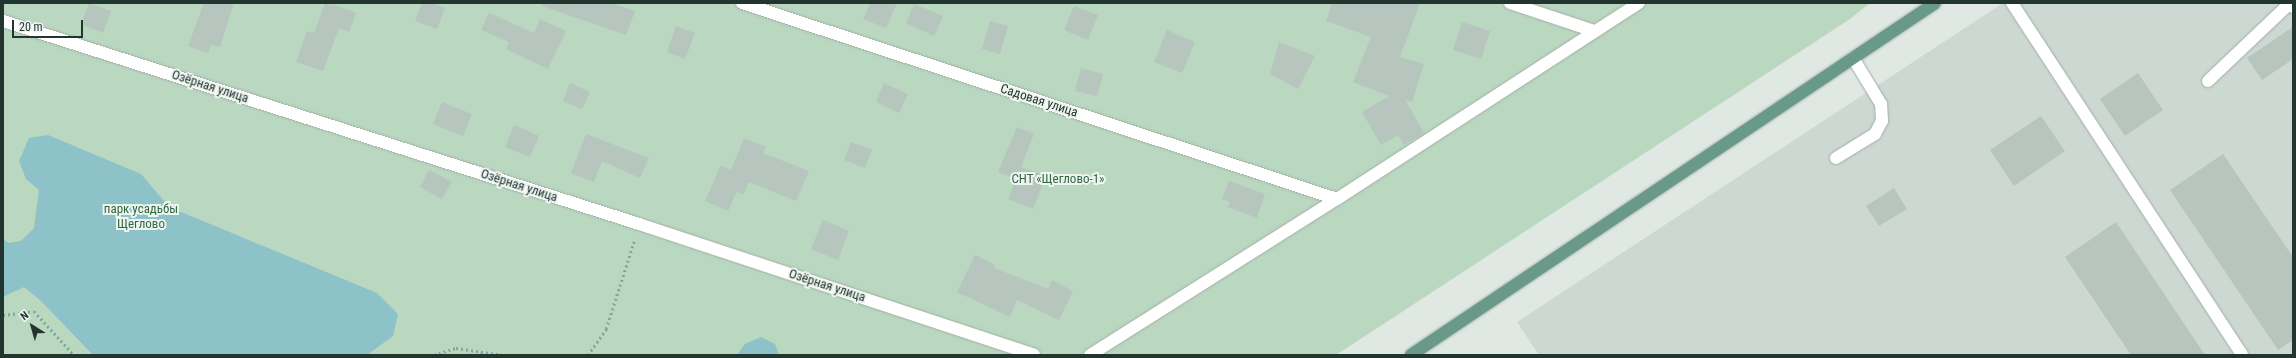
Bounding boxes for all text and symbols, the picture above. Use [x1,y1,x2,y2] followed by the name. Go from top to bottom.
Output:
[14,12,85,38] scale bar
[19,20,43,34] text: 20 m
[170,67,250,107] street label: Озёрная улица
[998,81,1080,121] street label: Садовая улица
[479,166,559,206] street label: Озёрная улица
[1011,171,1105,187] park label: СНТ «Щеглово-1»
[104,202,178,233] park label: парк усадьбы Щеглово
[787,266,867,306] street label: Озёрная улица
[12,306,52,346] north arrow
[18,309,31,323] text: N

